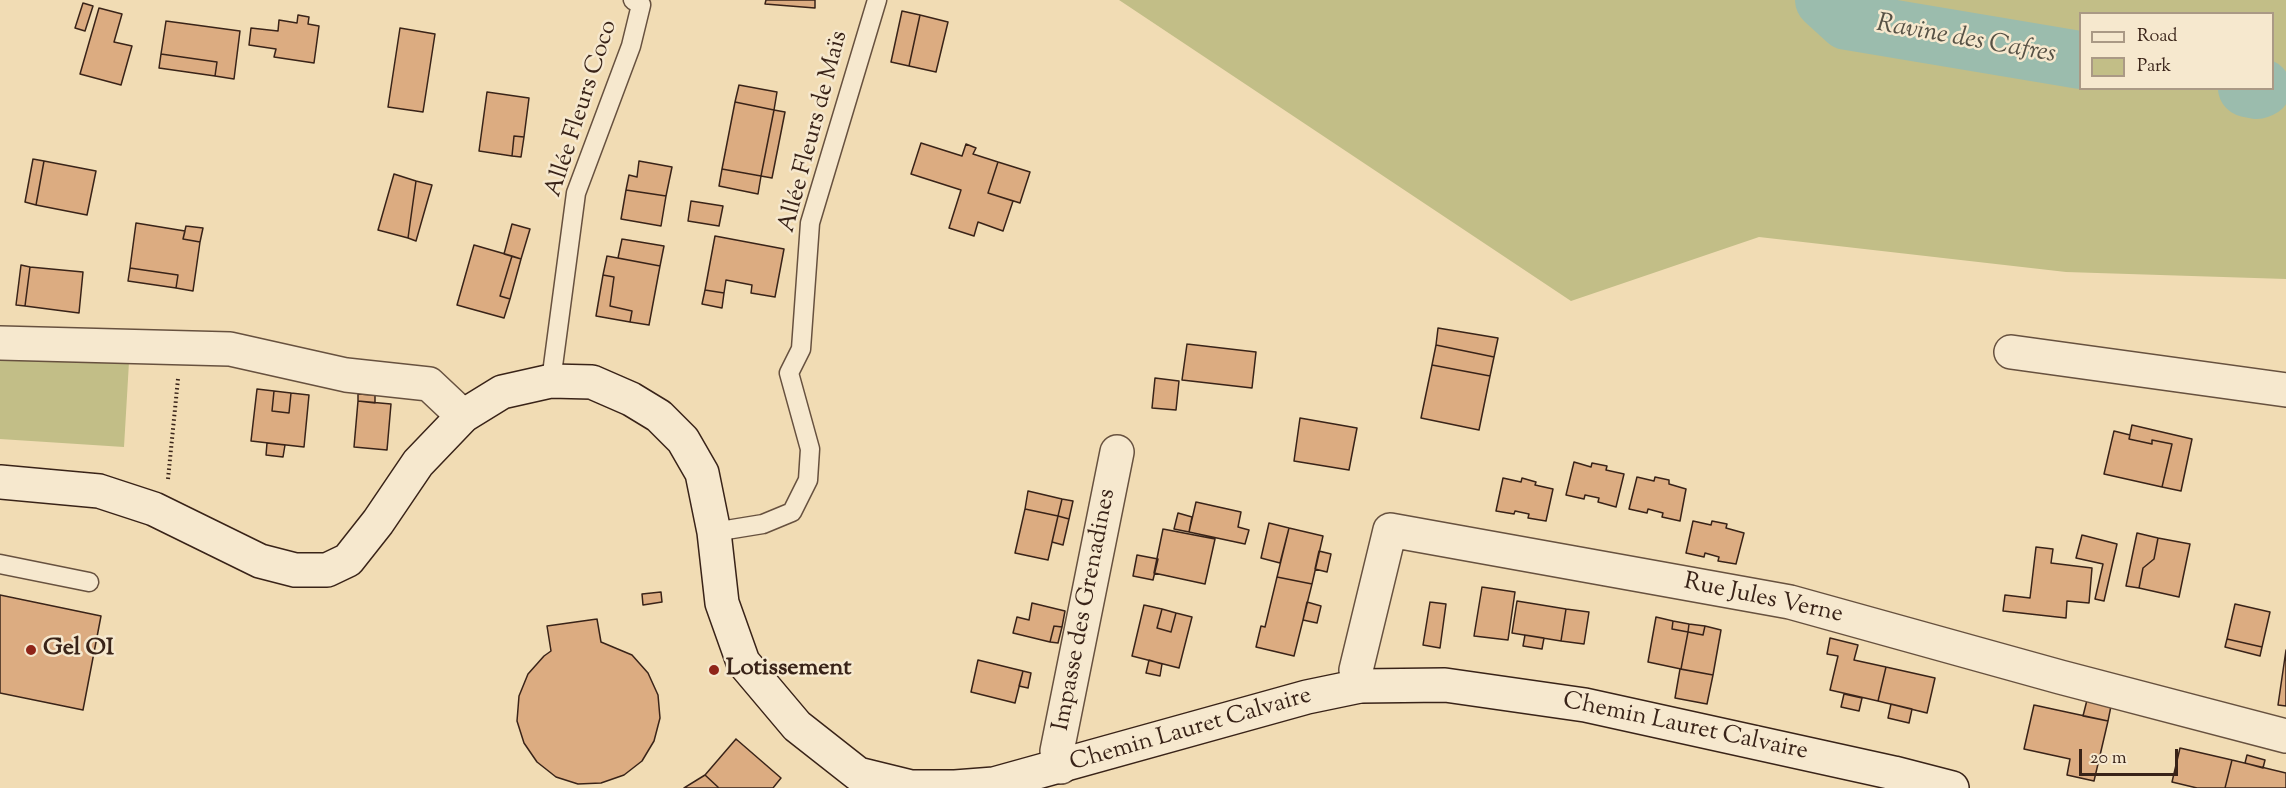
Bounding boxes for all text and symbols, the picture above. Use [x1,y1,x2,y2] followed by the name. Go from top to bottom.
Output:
[1874,10,2058,72] water label: Ravine des Cafres
[2079,12,2274,90] legend
[541,17,625,201] street label: Allée Fleurs Coco
[2137,24,2177,50] text: Road
[774,28,856,236] street label: Allée Fleurs de Maïs
[2137,54,2171,80] text: Park
[1048,487,1124,733] street label: Impasse des Grenadines
[1681,569,1845,631] street label: Rue Jules Verne
[43,636,114,664] place label: Gel OI
[24,643,38,657] marker: Gel OI
[726,656,851,684] place label: Lotissement
[707,663,721,677] marker: Lotissement
[1067,683,1315,779] street label: Chemin Lauret Calvaire
[1560,688,1810,768] street label: Chemin Lauret Calvaire
[2082,737,2181,775] scale bar
[2090,746,2127,772] text: 20 m

